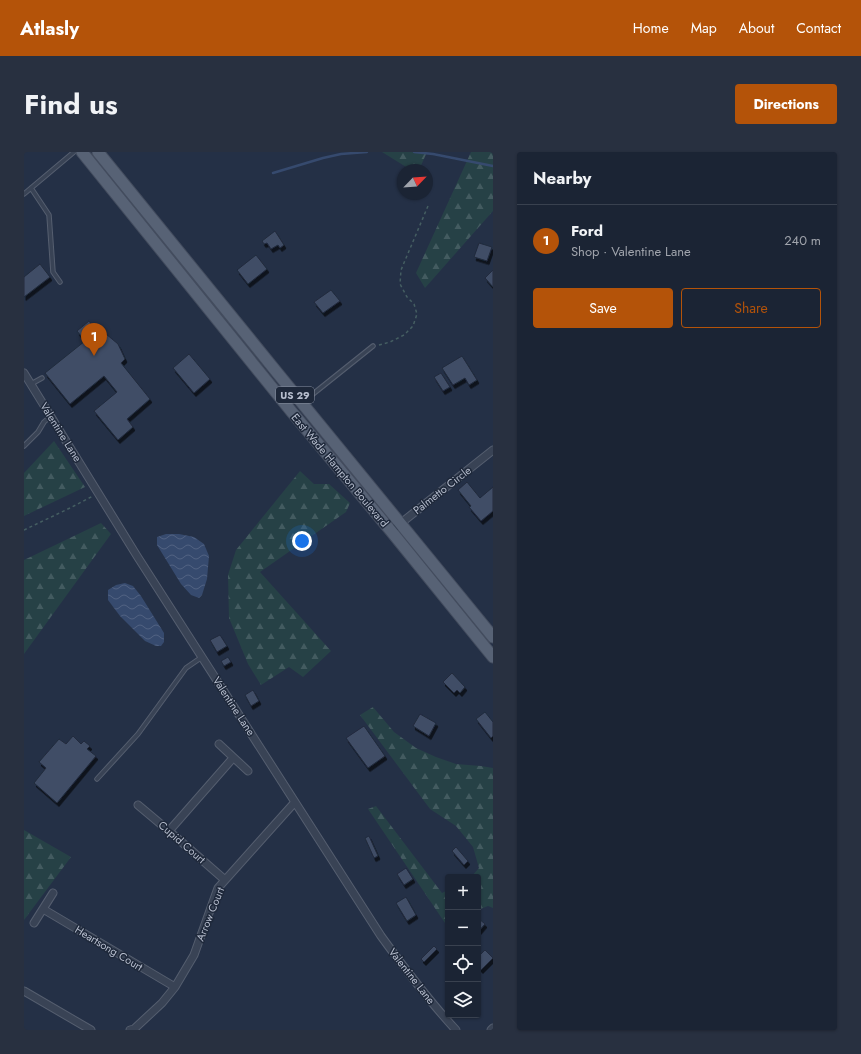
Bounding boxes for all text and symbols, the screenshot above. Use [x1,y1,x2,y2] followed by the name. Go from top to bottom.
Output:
[20,15,79,42] text: Atlasly
[633,18,669,38] text: Home
[691,18,717,38] text: Map
[739,18,774,38] text: About
[796,18,841,38] text: Contact
[24,84,118,125] text: Find us
[735,84,837,124] button: Directions
[397,164,433,200] north arrow
[533,166,591,190] text: Nearby
[571,220,603,242] text: Ford
[543,231,549,250] text: 1
[784,231,821,250] text: 240 m
[571,242,691,261] text: Shop · Valentine Lane
[533,288,673,328] button: Save
[681,288,821,328] button: Share
[81,323,107,356] pin: 1
[276,387,314,403] road number: US 29
[36,399,86,465] street label: Valentine Lane
[288,410,392,530] street label: East Wade Hampton Boulevard
[410,462,475,518] street label: Palmetto Circle
[292,531,312,551] your location
[209,673,259,739] street label: Valentine Lane
[155,817,209,867] street label: Cupid Court
[445,874,481,1018] map controls
[445,874,481,910] button: +
[192,884,228,943] street label: Arrow Court
[445,910,481,946] button: −
[72,921,146,975] street label: Heartsong Court
[385,945,439,1008] street label: Valentine Lane
[445,946,481,982] button: locate
[445,982,481,1018] button: layers

